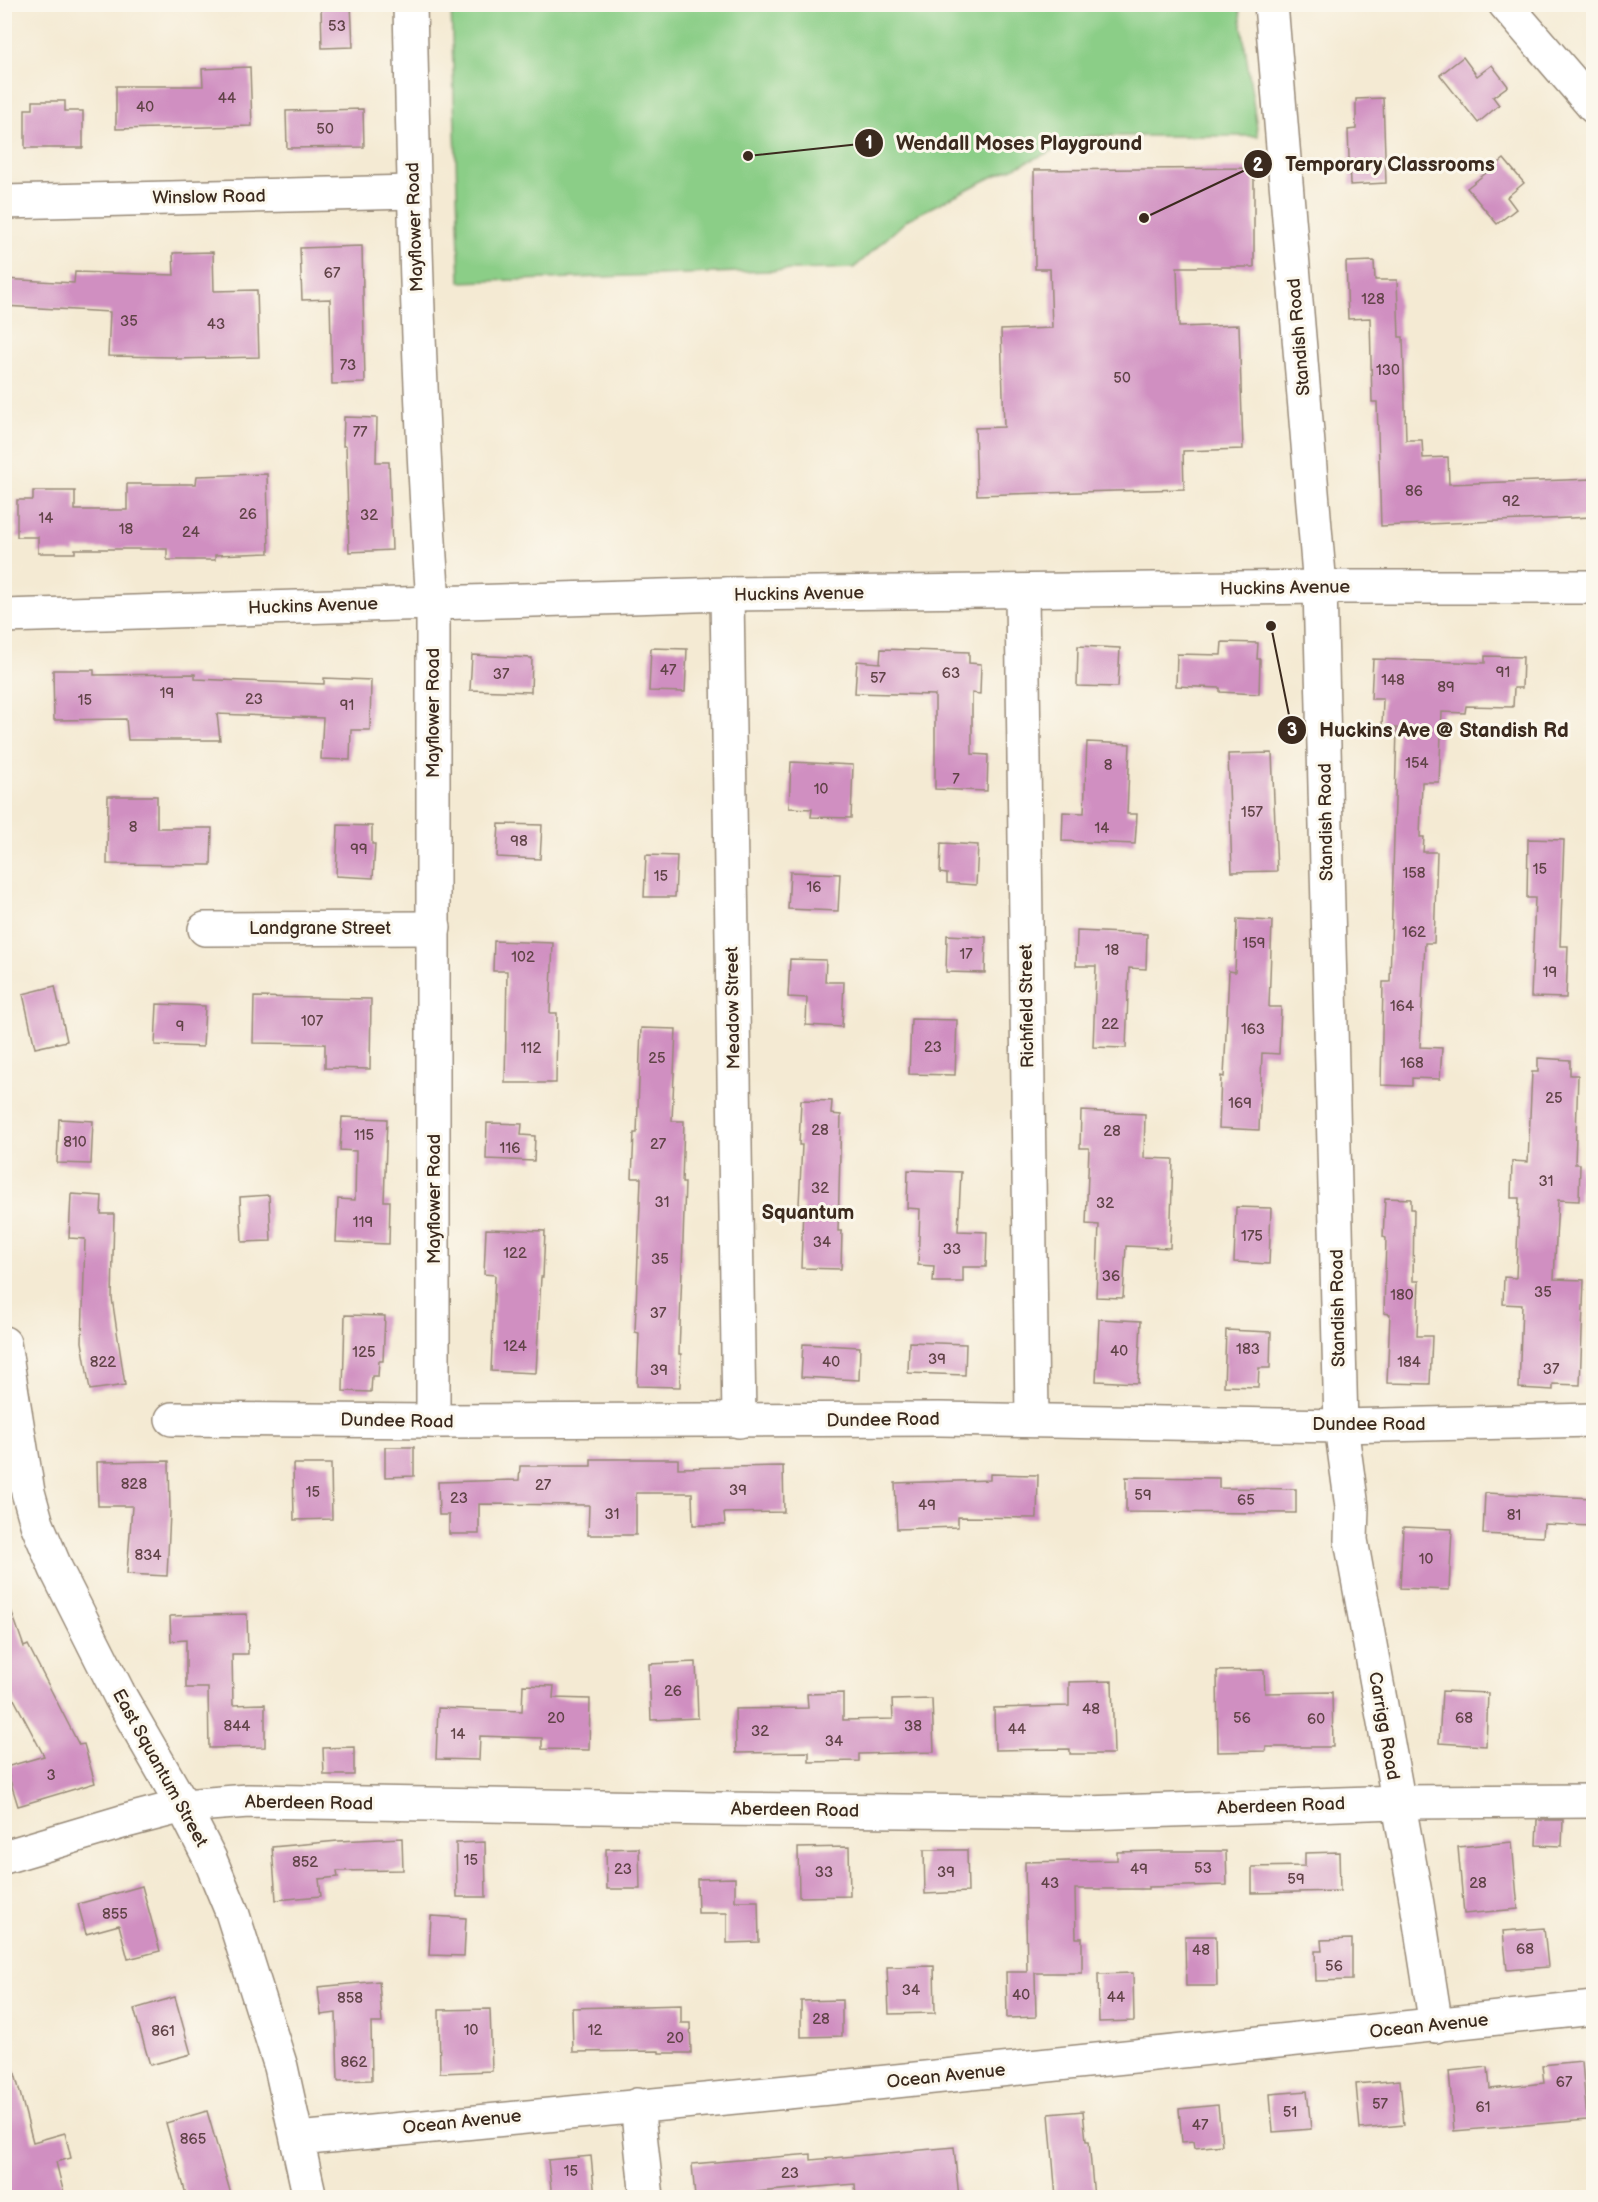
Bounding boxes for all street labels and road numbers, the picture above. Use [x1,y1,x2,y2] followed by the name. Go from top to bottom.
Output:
[402,162,428,292] street label: Mayflower Road
[152,186,266,208] street label: Winslow Road
[1283,277,1315,397] street label: Standish Road
[1220,576,1351,600] street label: Huckins Avenue
[734,582,865,606] street label: Huckins Avenue
[248,593,379,619] street label: Huckins Avenue
[423,648,444,778] street label: Mayflower Road
[1314,763,1338,881] street label: Standish Road
[249,918,391,939] street label: Landgrane Street
[1015,943,1039,1068] street label: Richfield Street
[721,946,745,1070] street label: Meadow Street
[424,1134,445,1264] street label: Mayflower Road
[1326,1249,1350,1367] street label: Standish Road
[826,1409,940,1431] street label: Dundee Road
[340,1410,454,1432] street label: Dundee Road
[1312,1414,1426,1435] street label: Dundee Road
[1364,1670,1404,1782] street label: Carrigg Road
[108,1685,212,1851] street label: East Squantum Street
[245,1791,373,1815] street label: Aberdeen Road
[1217,1793,1345,1819] street label: Aberdeen Road
[731,1798,859,1822] street label: Aberdeen Road
[1369,2009,1490,2043] street label: Ocean Avenue
[886,2059,1007,2093] street label: Ocean Avenue
[402,2105,523,2139] street label: Ocean Avenue

